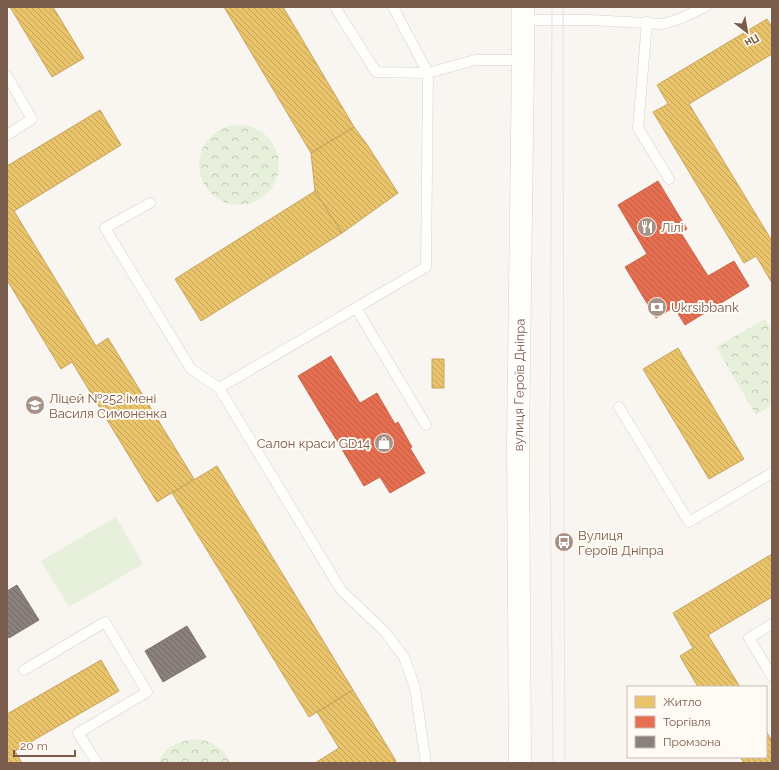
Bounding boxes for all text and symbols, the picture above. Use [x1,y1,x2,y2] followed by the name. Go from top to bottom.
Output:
[727,12,767,52] north arrow
[742,31,762,49] text: Пн
[636,216,658,238] restaurant icon: Лілі
[661,220,684,235] place label: Лілі
[646,296,668,318] bank icon: Ukrsibbank
[671,300,739,315] place label: Ukrsibbank
[510,319,527,451] street label: вулиця Героїв Дніпра
[49,391,167,421] place label: Ліцей №252 імені Василя Симоненка
[24,394,46,416] school or university icon: Ліцей №252 імені Василя Симоненка
[373,432,395,454] shop icon: Салон краси GD14
[257,436,370,451] place label: Салон краси GD14
[578,528,664,558] place label: Вулиця Героїв Дніпра
[553,531,575,553] bus stop icon: Вулиця Героїв Дніпра
[627,686,767,758] legend
[663,695,702,709] text: Житло
[663,715,710,729] text: Торгівля
[14,732,75,758] scale bar
[663,735,721,749] text: Промзона
[20,739,48,753] text: 20 m

